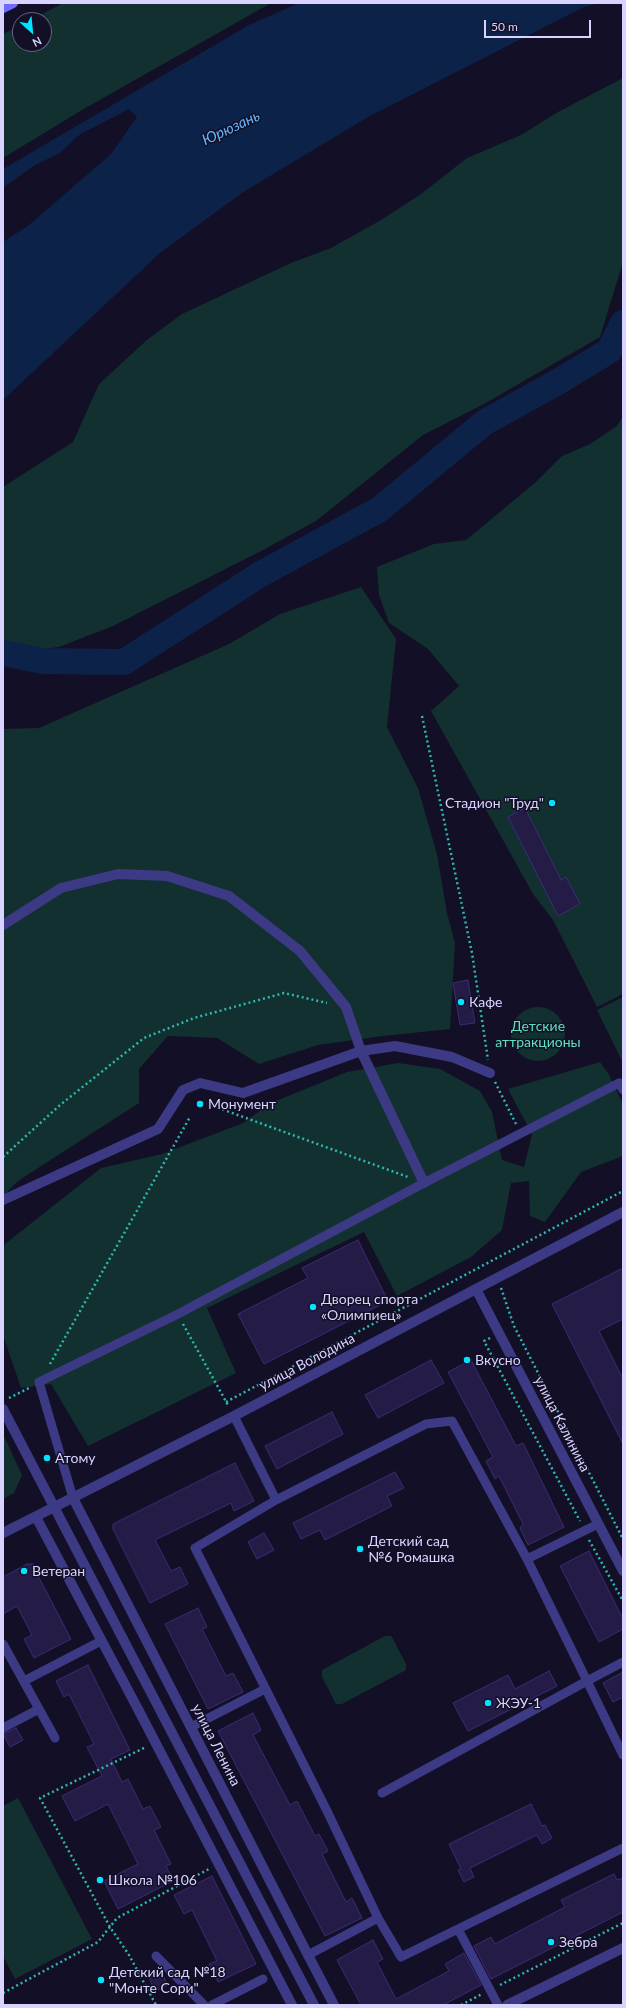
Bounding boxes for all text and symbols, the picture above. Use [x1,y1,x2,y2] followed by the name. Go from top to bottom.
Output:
[12,12,52,52] north arrow
[486,12,593,38] scale bar
[491,19,518,34] text: 50 m
[30,35,44,50] text: N
[199,107,263,149] water label: Юрюзань
[445,795,544,811] place label: Стадион "Труд"
[547,798,557,808] marker: Стадион "Труд"
[469,994,503,1010] place label: Кафе
[456,997,466,1007] marker: Кафе
[495,1018,581,1050] park label: Детские аттракционы
[208,1096,276,1112] place label: Монумент
[195,1099,205,1109] marker: Монумент
[321,1291,418,1324] place label: Дворец спорта «Олимпиец»
[308,1302,318,1312] marker: Дворец спорта «Олимпиец»
[256,1330,358,1394] street label: улица Володина
[475,1352,521,1368] place label: Вкусно
[462,1355,472,1365] marker: Вкусно
[531,1373,593,1475] street label: улица Калинина
[55,1450,95,1466] place label: Атому
[42,1453,52,1463] marker: Атому
[368,1533,454,1566] place label: Детский сад №6 Ромашка
[355,1544,365,1554] marker: Детский сад №6 Ромашка
[32,1563,85,1579] place label: Ветеран
[19,1566,29,1576] marker: Ветеран
[496,1695,541,1711] place label: ЖЭУ-1
[483,1698,493,1708] marker: ЖЭУ-1
[188,1701,244,1789] street label: улица Ленина
[108,1872,197,1888] place label: Школа №106
[95,1875,105,1885] marker: Школа №106
[559,1934,597,1950] place label: Зебра
[546,1937,556,1947] marker: Зебра
[109,1964,226,1996] place label: Детский сад №18 "Монте Сори"
[96,1975,106,1985] marker: Детский сад №18 "Монте Сори"

